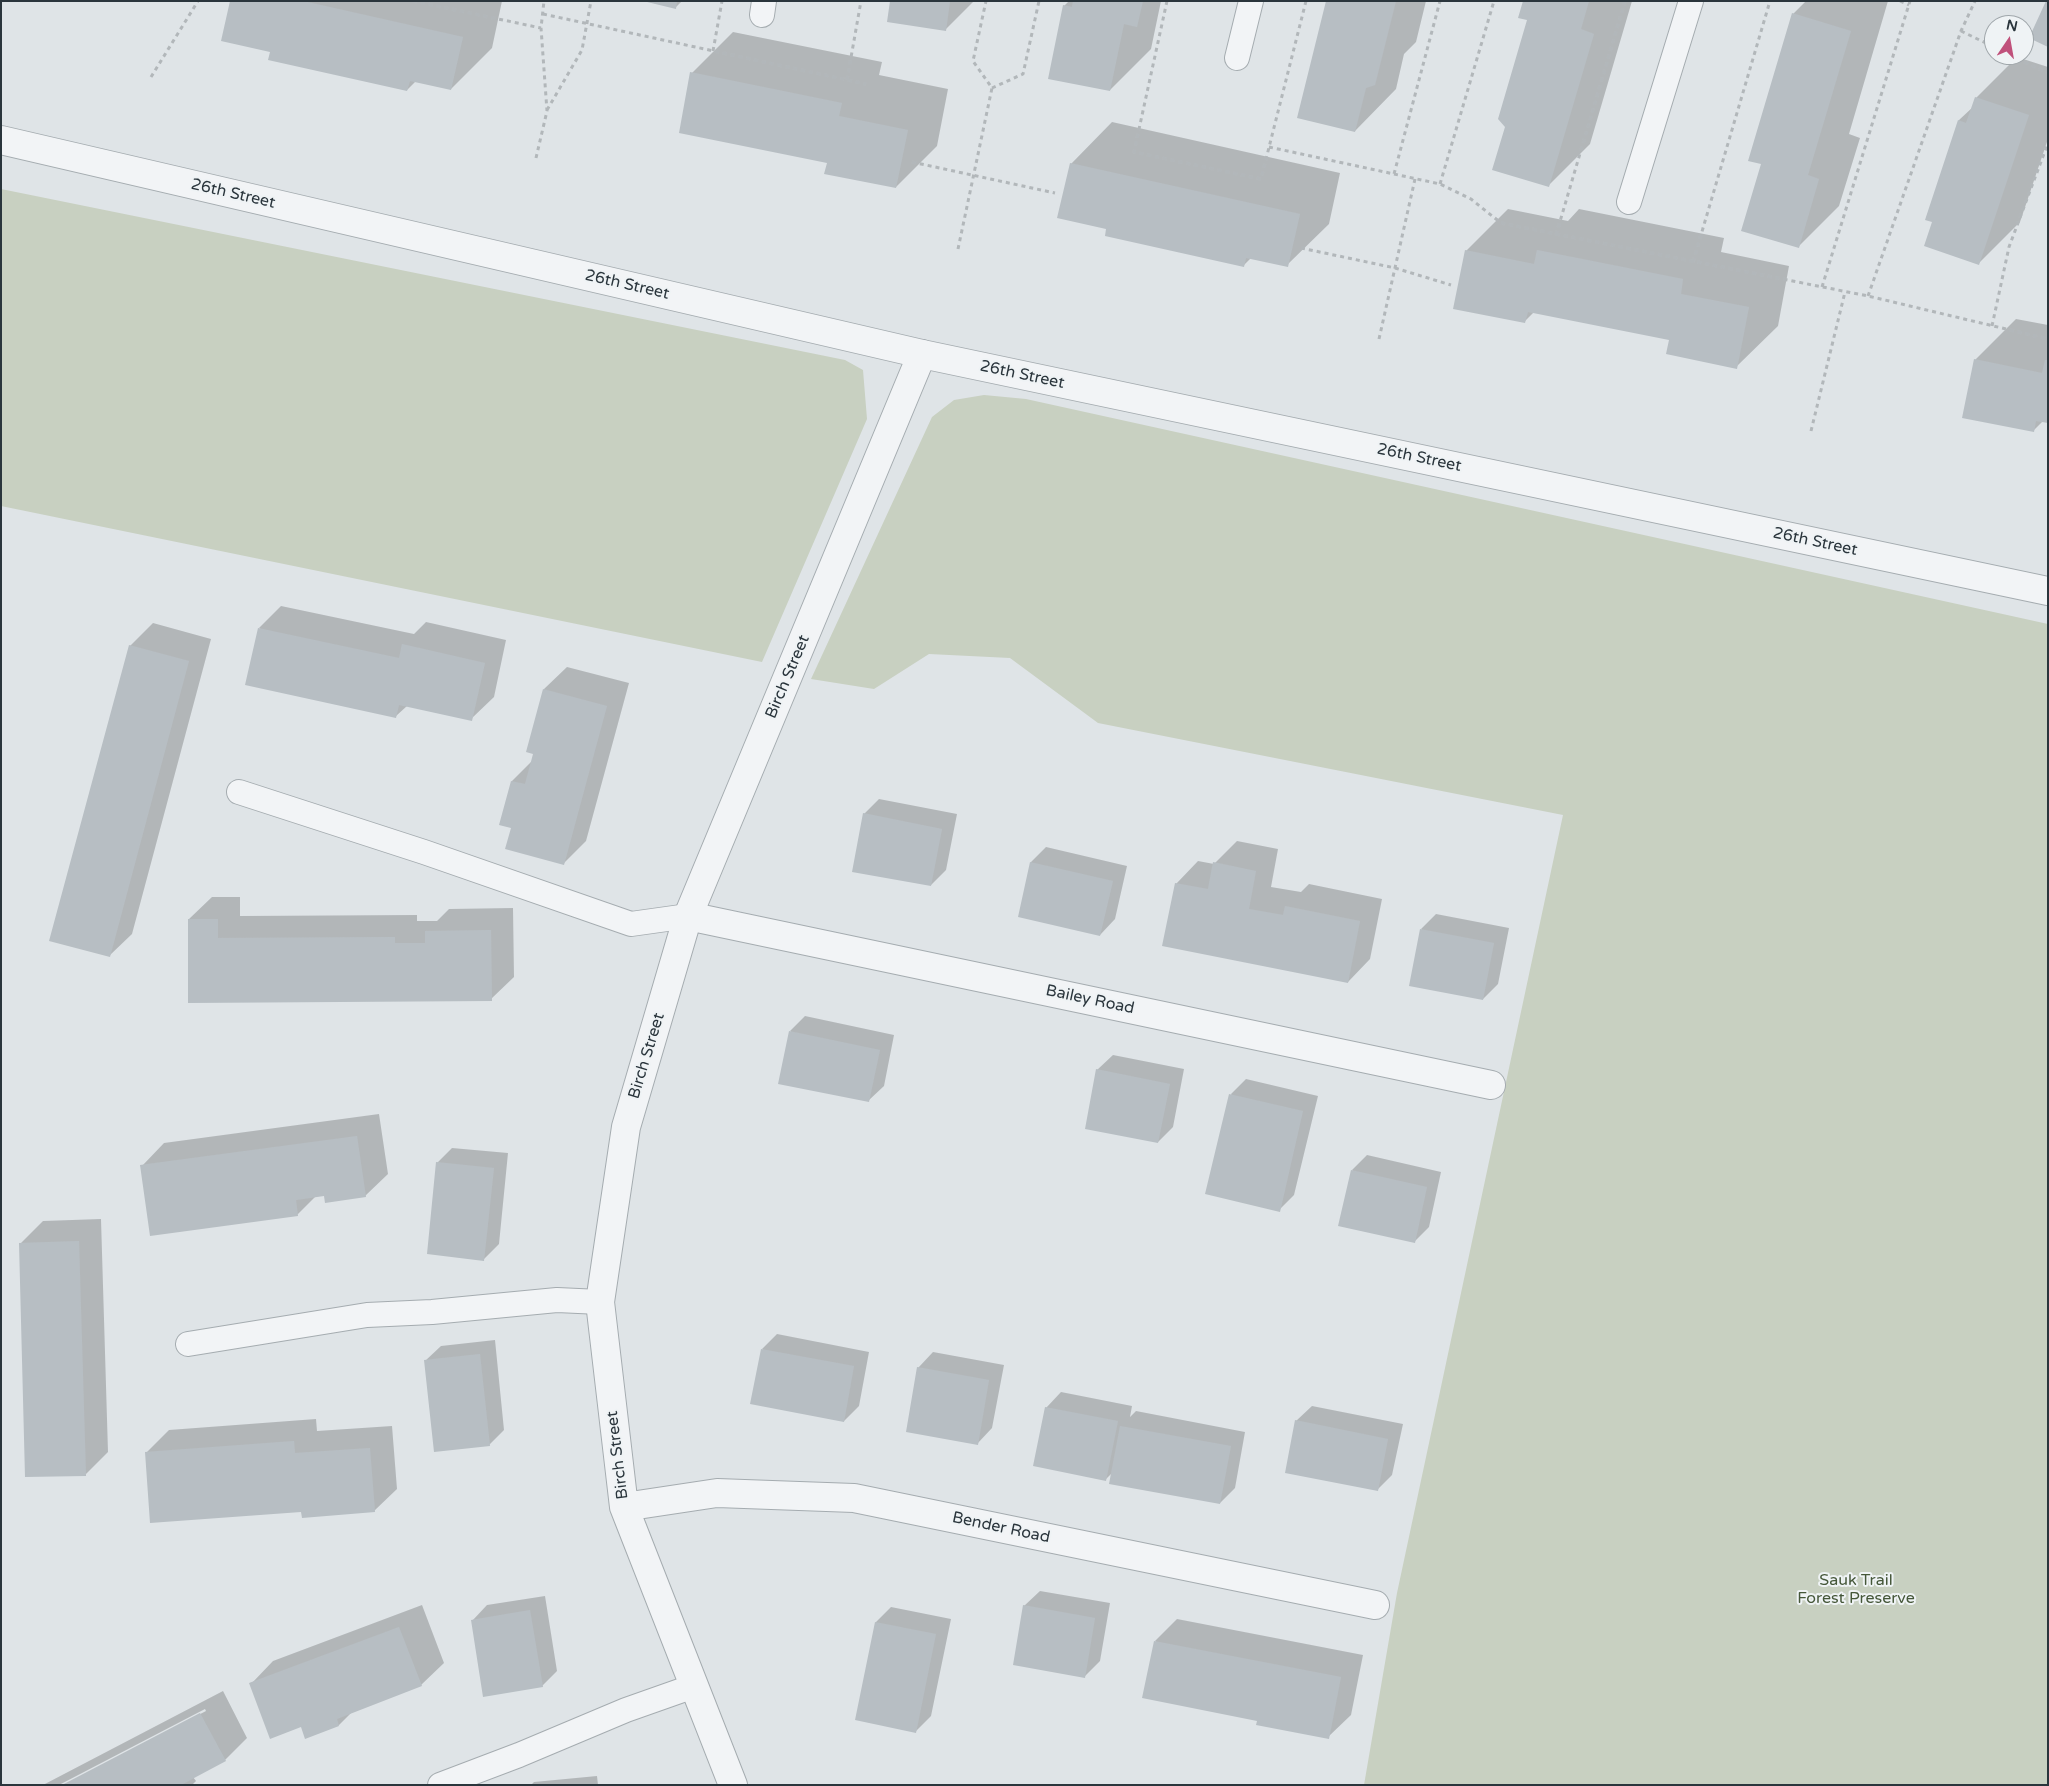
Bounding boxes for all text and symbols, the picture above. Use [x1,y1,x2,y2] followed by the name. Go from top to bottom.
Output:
[1984,15,2034,65] north arrow
[2005,16,2019,35] text: N
[189,175,277,213] street label: 26th Street
[583,266,671,304] street label: 26th Street
[978,357,1066,393] street label: 26th Street
[1375,440,1463,476] street label: 26th Street
[1771,524,1859,560] street label: 26th Street
[762,632,814,722] street label: Birch Street
[1044,981,1136,1019] street label: Bailey Road
[625,1011,669,1101] street label: Birch Street
[603,1410,633,1500] street label: Birch Street
[950,1508,1052,1548] street label: Bender Road
[1797,1571,1915,1609] park label: Sauk Trail Forest Preserve

